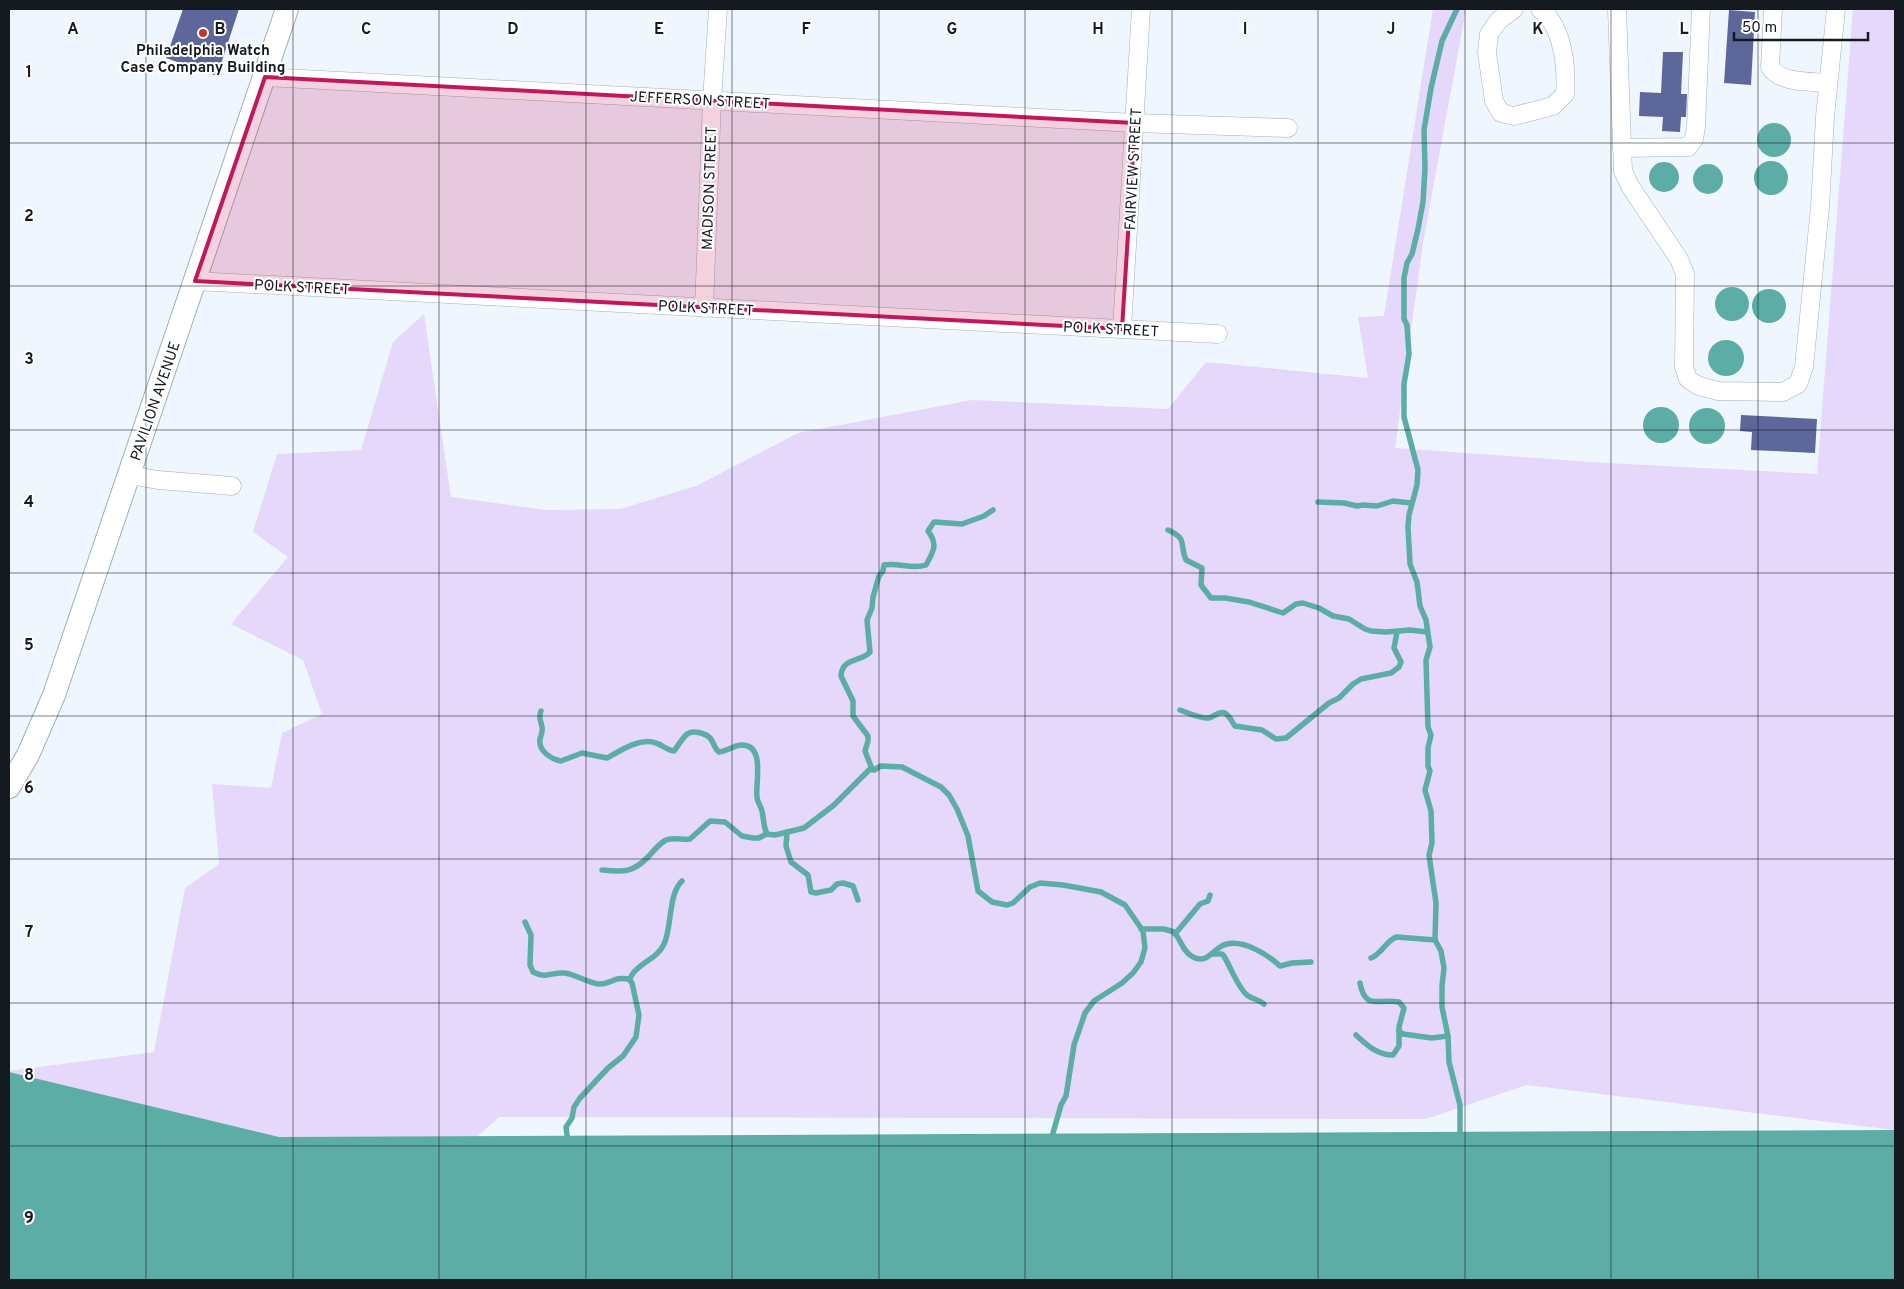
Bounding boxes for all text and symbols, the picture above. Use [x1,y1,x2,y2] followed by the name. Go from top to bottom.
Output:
[1734,10,1868,42] scale bar
[1742,19,1777,38] text: 50 m
[67,20,79,40] text: A
[214,20,226,40] text: B
[361,20,371,40] text: C
[507,20,519,40] text: D
[654,20,664,40] text: E
[801,20,811,40] text: F
[947,20,957,40] text: G
[1092,20,1104,40] text: H
[1243,20,1247,40] text: I
[1387,20,1395,40] text: J
[1532,20,1544,40] text: K
[1679,20,1689,40] text: L
[197,27,209,39] marker: Philadelphia Watch Case Company Building
[121,42,285,78] place label: Philadelphia Watch Case Company Building
[26,63,32,83] text: 1
[629,88,771,115] street label: JEFFERSON STREET
[1122,107,1147,231] street label: FAIRVIEW STREET
[699,126,722,250] street label: MADISON STREET
[24,207,34,227] text: 2
[253,276,350,300] street label: POLK STREET
[657,297,754,321] street label: POLK STREET
[1062,318,1159,342] street label: POLK STREET
[127,339,186,464] street label: PAVILION AVENUE
[24,350,34,370] text: 3
[24,493,34,513] text: 4
[24,636,34,656] text: 5
[24,779,34,799] text: 6
[25,923,33,943] text: 7
[24,1066,34,1086] text: 8
[24,1209,34,1229] text: 9

